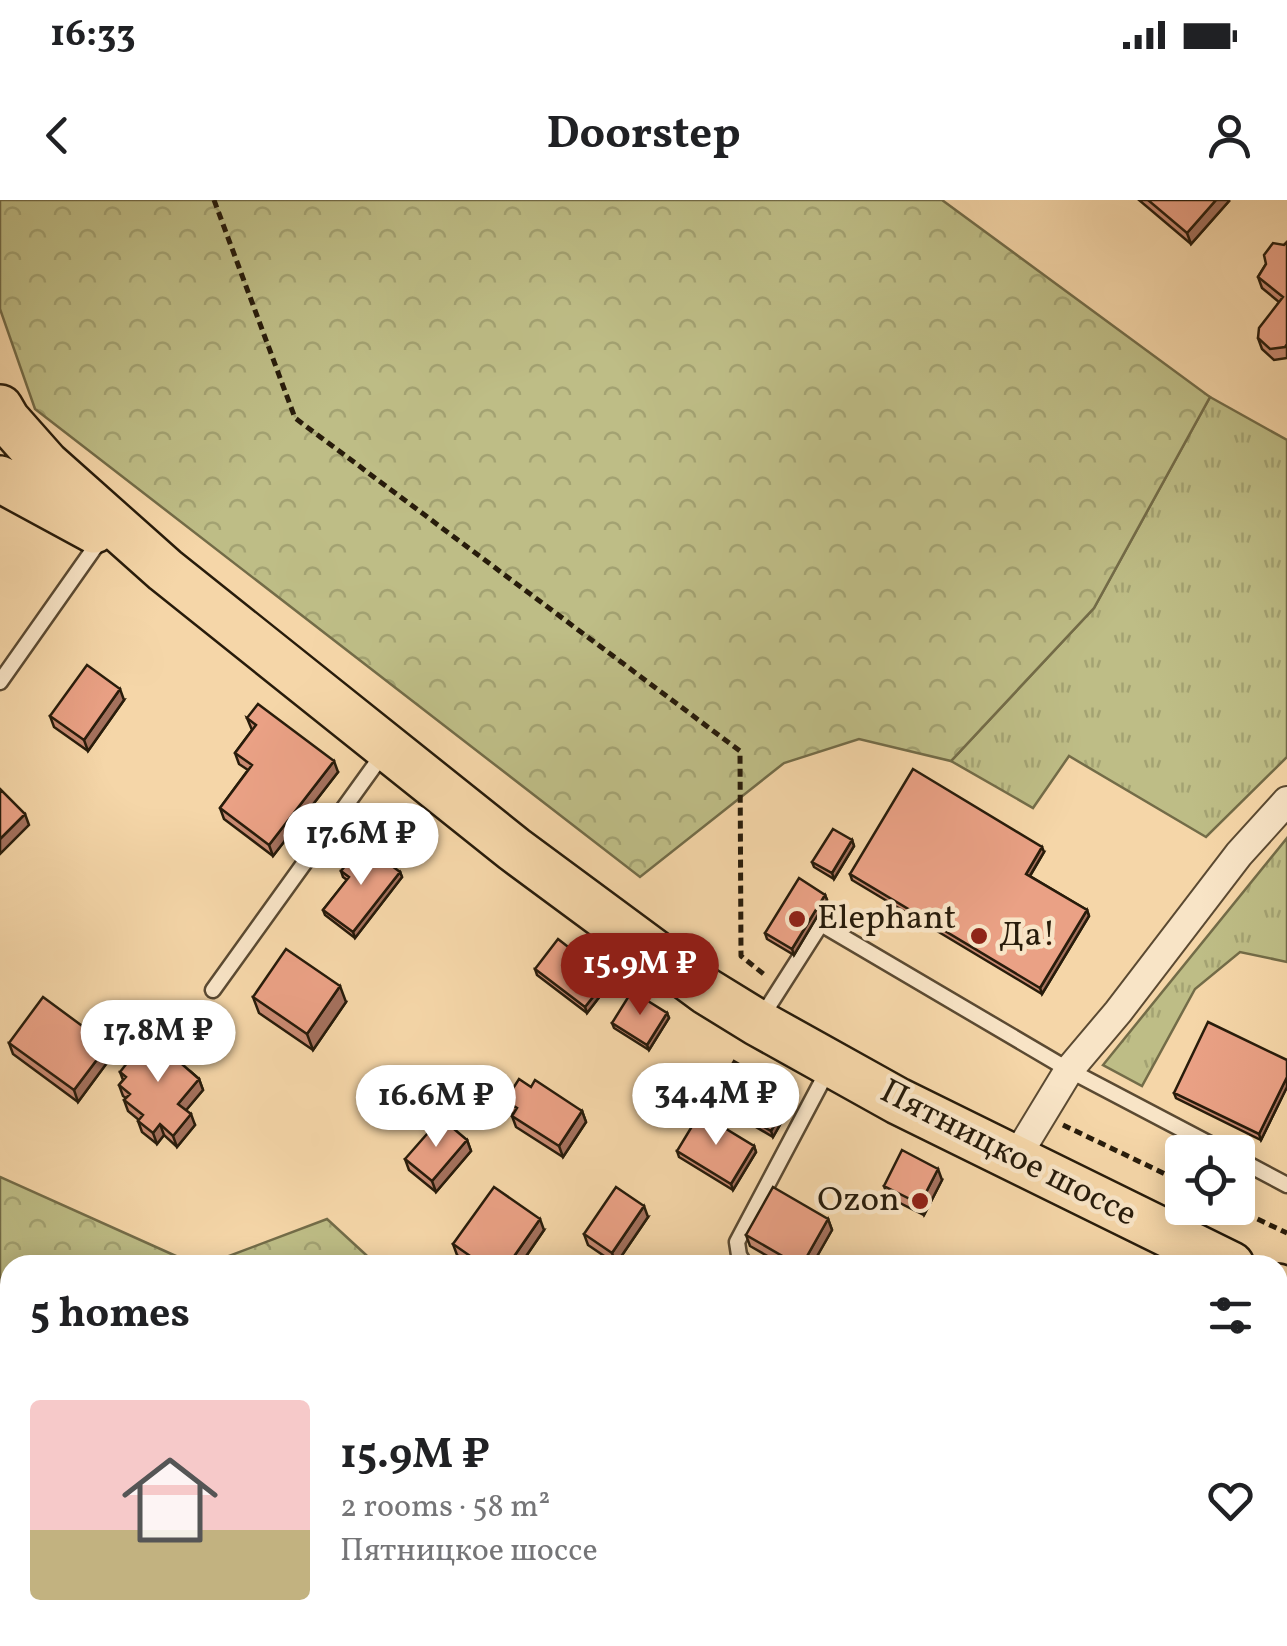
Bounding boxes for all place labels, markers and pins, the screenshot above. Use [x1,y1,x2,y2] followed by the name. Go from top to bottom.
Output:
[269,803,453,888] pin: 17.6M ₽
[817,895,956,943] place label: Elephant
[786,908,808,930] marker: Elephant
[999,912,1056,960] place label: Да!
[968,925,990,947] marker: Да!
[548,933,732,1018] pin: 15.9M ₽
[66,1000,250,1085] pin: 17.8M ₽
[624,1063,808,1148] pin: 34.4M ₽
[344,1065,528,1150] pin: 16.6M ₽
[817,1177,900,1225] place label: Ozon
[909,1190,931,1212] marker: Ozon

